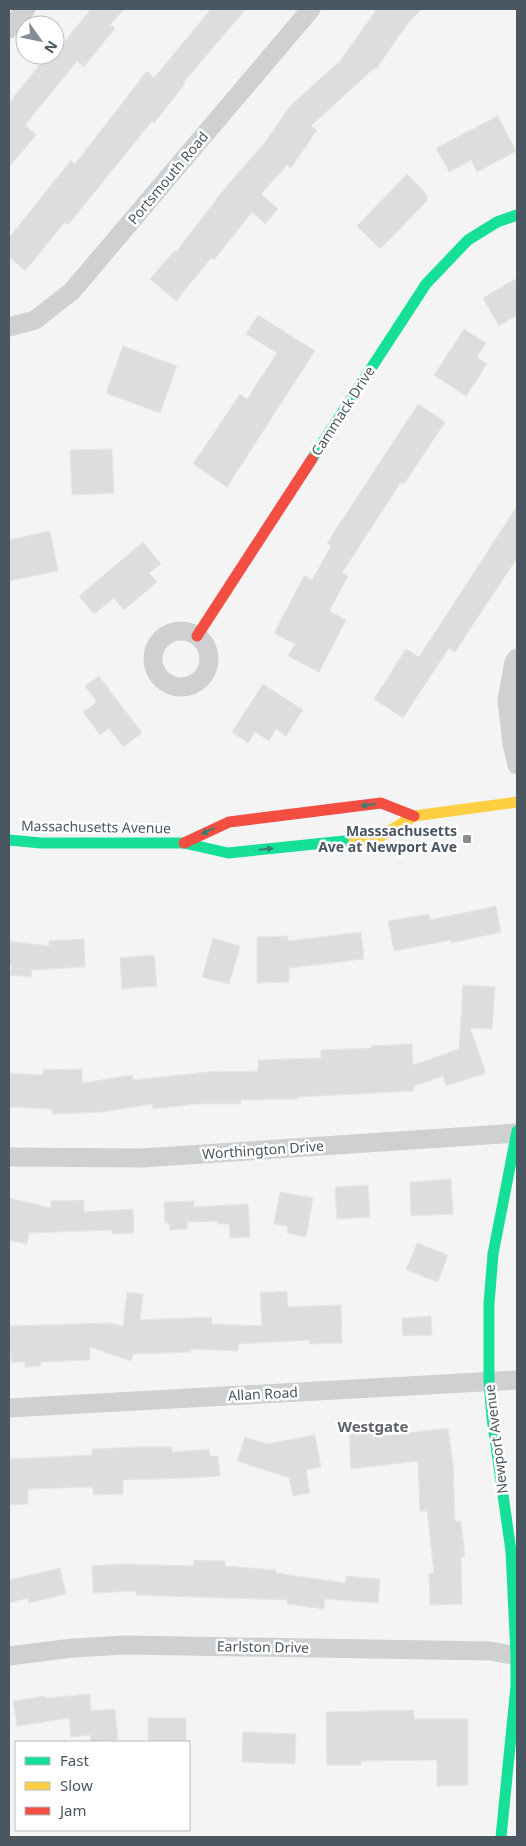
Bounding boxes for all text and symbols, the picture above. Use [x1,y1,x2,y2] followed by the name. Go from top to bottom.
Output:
[15,15,65,65] north arrow
[40,37,62,57] text: N
[123,127,212,228] street label: Portsmouth Road
[307,362,379,459] street label: Cammack Drive
[359,801,375,809] one-way arrow
[21,816,171,837] street label: Massachusetts Avenue
[318,821,457,856] place label: Masssachusetts Ave at Newport Ave
[201,827,216,836] one-way arrow
[461,833,473,845] marker: Masssachusetts Ave at Newport Ave
[258,845,274,853] one-way arrow
[201,1136,325,1163] street label: Worthington Drive
[228,1382,298,1405] street label: Allan Road
[479,1383,512,1495] street label: Newport Avenue
[337,1416,409,1436] district label: Westgate
[217,1636,309,1657] street label: Earlston Drive
[15,1741,190,1831] legend
[60,1750,89,1770] text: Fast
[60,1775,93,1795] text: Slow
[58,1800,87,1820] text: Jam

